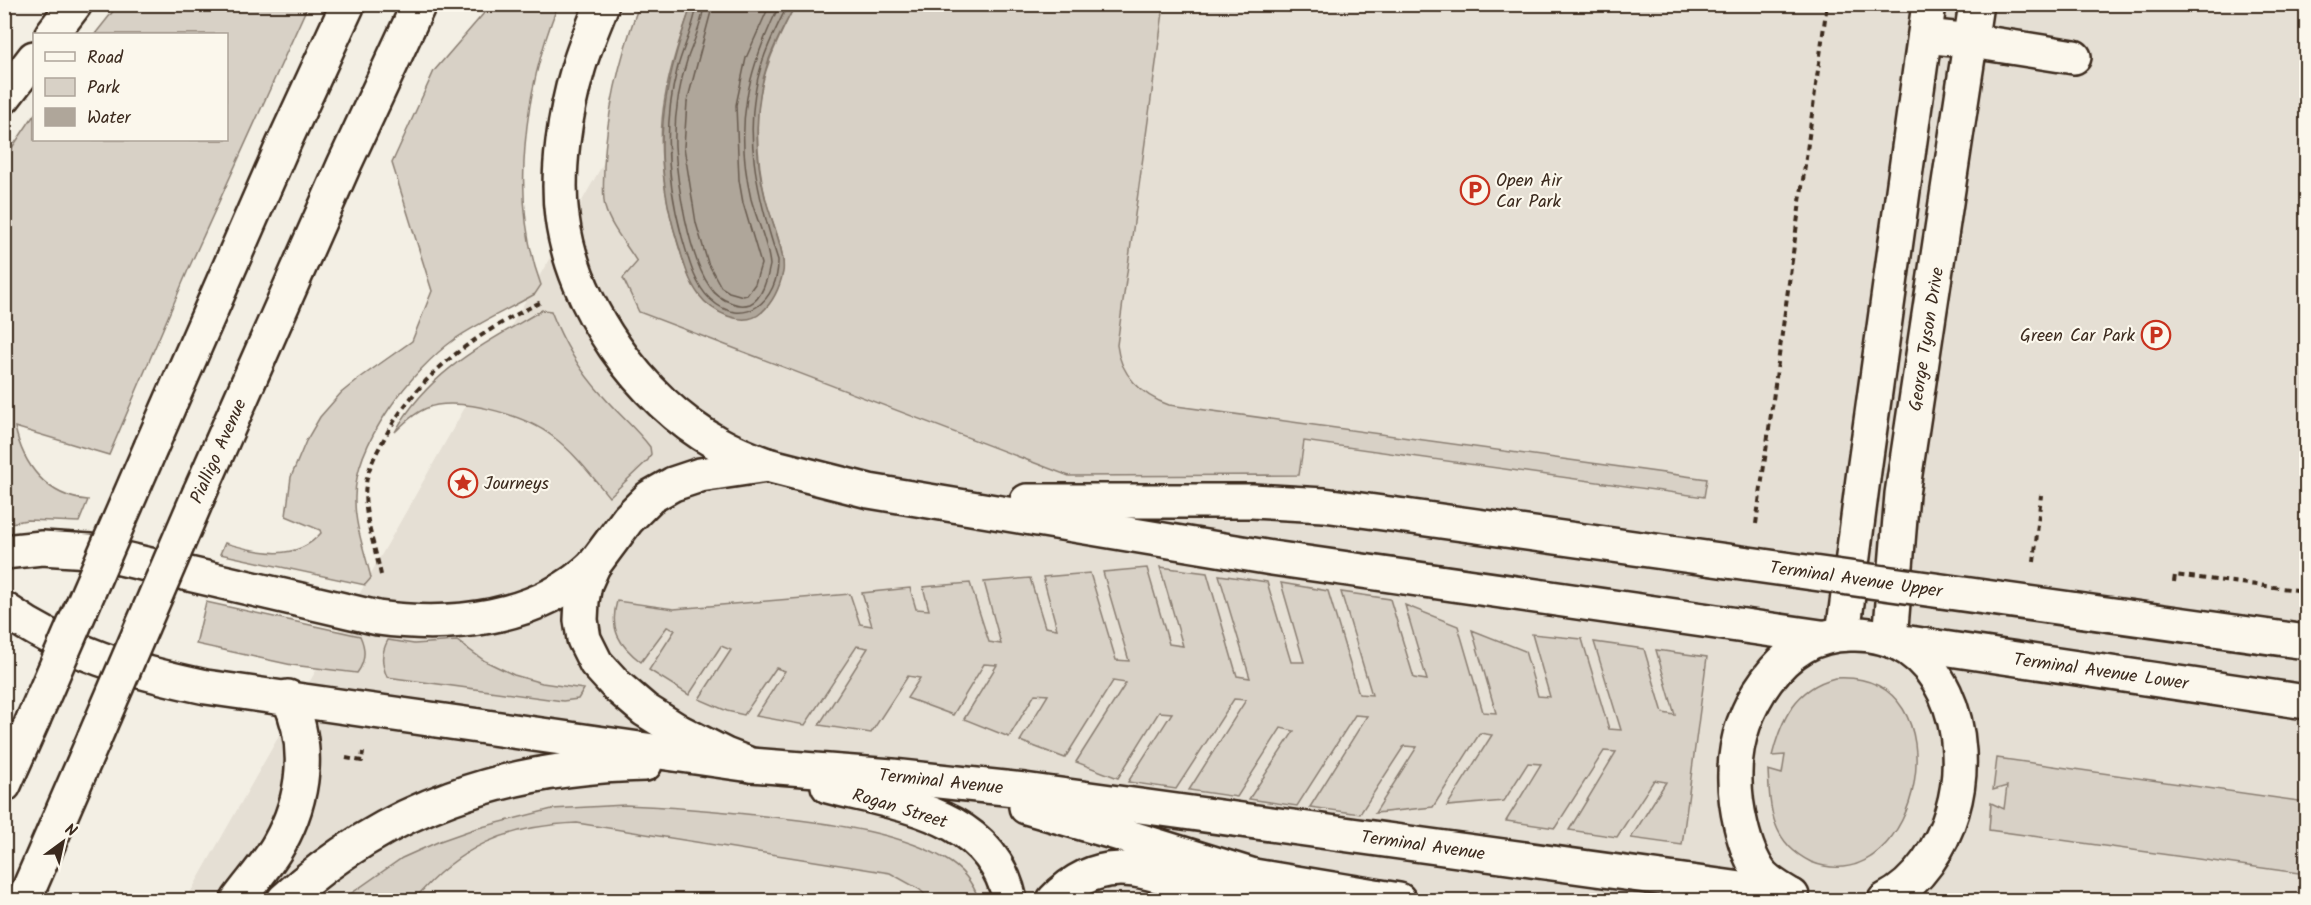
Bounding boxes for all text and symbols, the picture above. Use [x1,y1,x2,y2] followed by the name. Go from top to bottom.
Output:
[33,33,228,141] legend
[87,44,124,73] text: Road
[87,74,120,103] text: Park
[87,104,132,133] text: Water
[1496,167,1563,217] place label: Open Air Car Park
[1459,174,1491,206] parking icon: Open Air Car Park
[1902,265,1953,413] street label: George Tyson Drive
[2140,319,2172,351] parking icon: Green Car Park
[2020,322,2136,351] place label: Green Car Park
[183,394,256,509] street label: Pialligo Avenue
[447,467,479,499] place icon: Journeys
[484,470,549,499] place label: Journeys
[1768,554,1945,607] street label: Terminal Avenue Upper
[2011,646,2191,699] street label: Terminal Avenue Lower
[877,762,1005,803] street label: Terminal Avenue
[848,781,952,838] street label: Rogan Street
[33,812,93,872] north arrow
[59,817,81,844] text: N
[1359,823,1487,870] street label: Terminal Avenue

